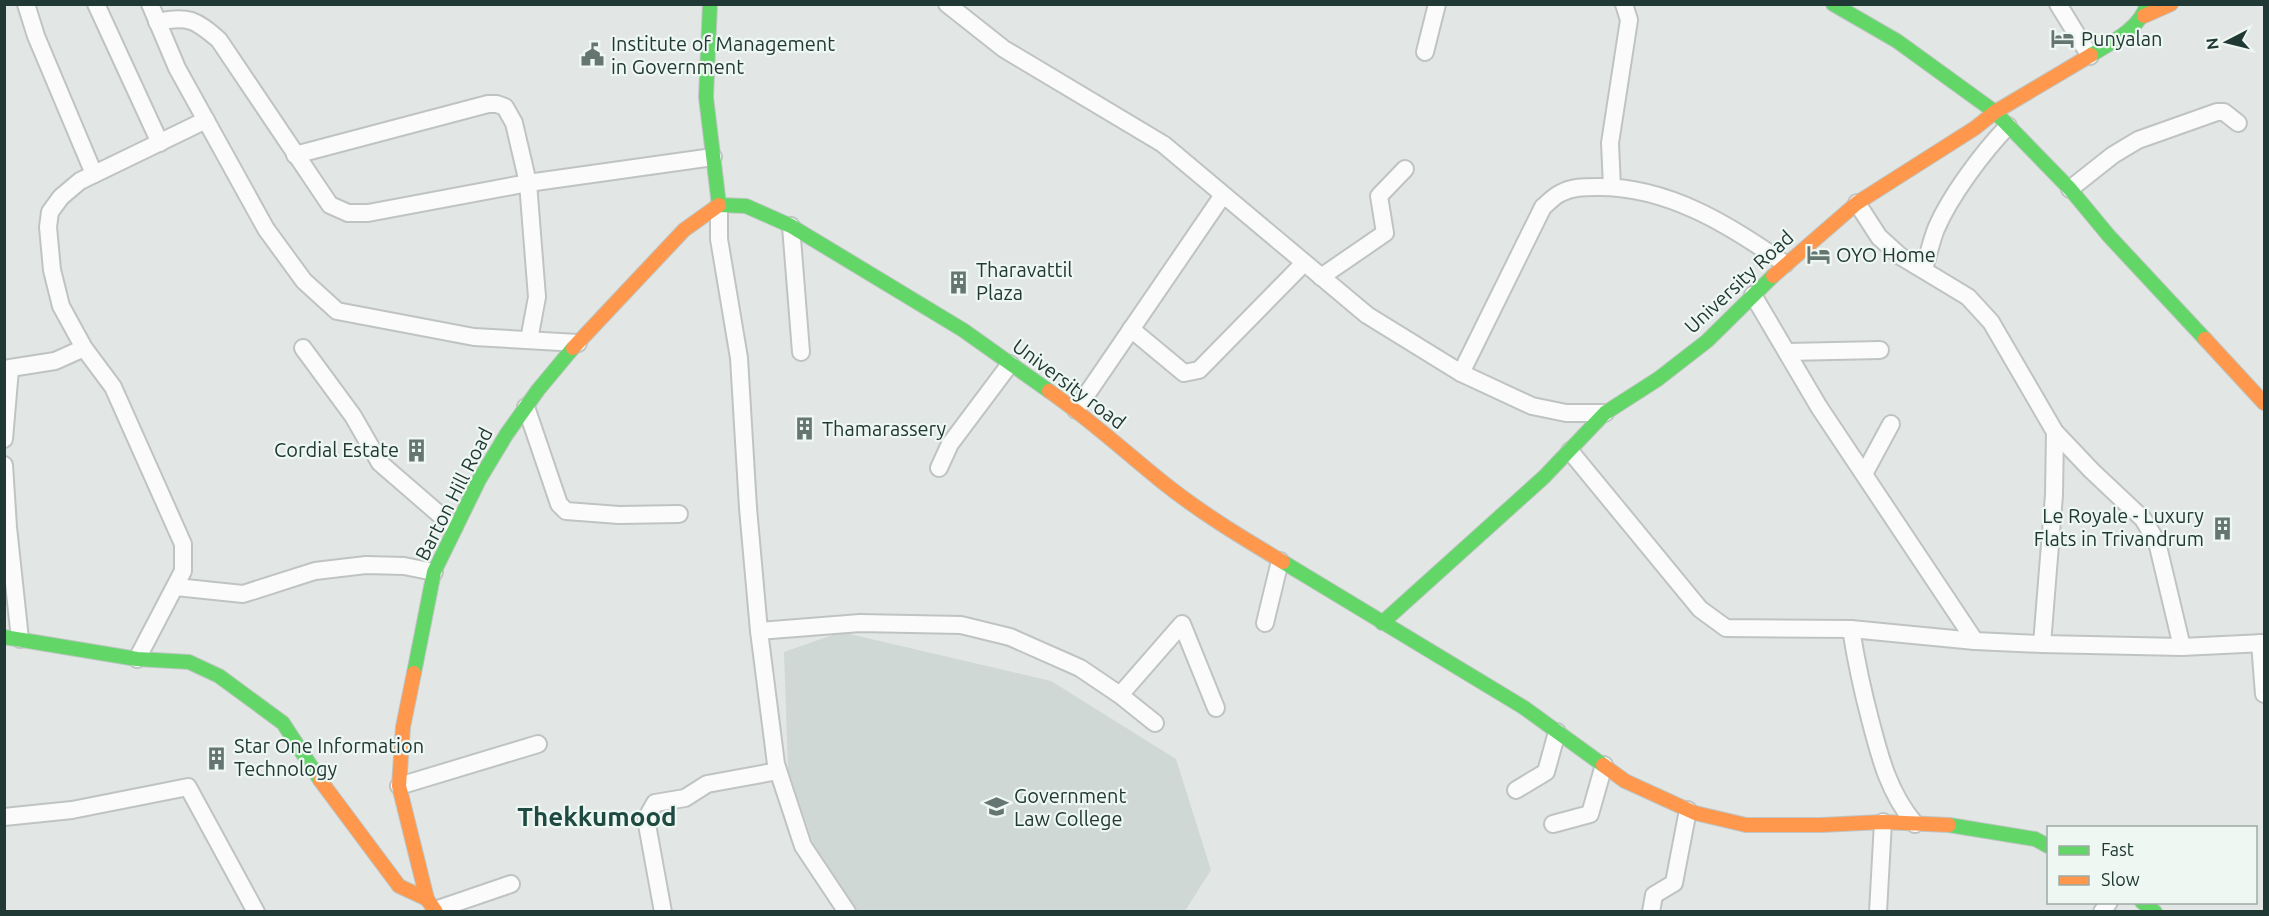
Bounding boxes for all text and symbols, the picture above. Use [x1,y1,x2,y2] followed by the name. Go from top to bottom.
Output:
[2197,12,2257,72] north arrow
[2050,26,2076,52] hotel icon: Punyalan
[2081,27,2163,50] place label: Punyalan
[611,32,835,78] place label: Institute of Management in Government
[2202,37,2222,51] text: N
[580,42,606,68] public building icon: Institute of Management in Government
[1680,225,1798,338] street label: University Road
[1805,242,1831,268] hotel icon: OYO Home
[1836,243,1936,266] place label: OYO Home
[976,258,1072,304] place label: Tharavattil Plaza
[945,269,971,295] building icon: Tharavattil Plaza
[1008,334,1130,433] street label: University road
[791,416,817,442] building icon: Thamarassery
[822,417,947,440] place label: Thamarassery
[410,423,497,564] street label: Barton Hill Road
[404,437,430,463] building icon: Cordial Estate
[274,438,399,461] place label: Cordial Estate
[2034,504,2204,550] place label: Le Royale - Luxury Flats in Trivandrum
[2209,515,2235,541] building icon: Le Royale - Luxury Flats in Trivandrum
[234,734,424,780] place label: Star One Information Technology
[203,745,229,771] building icon: Star One Information Technology
[1014,784,1126,830] place label: Government Law College
[983,794,1009,820] school or university icon: Government Law College
[517,802,677,831] district label: Thekkumood
[2047,826,2257,904] legend
[2101,839,2134,859] text: Fast
[2101,869,2140,889] text: Slow

